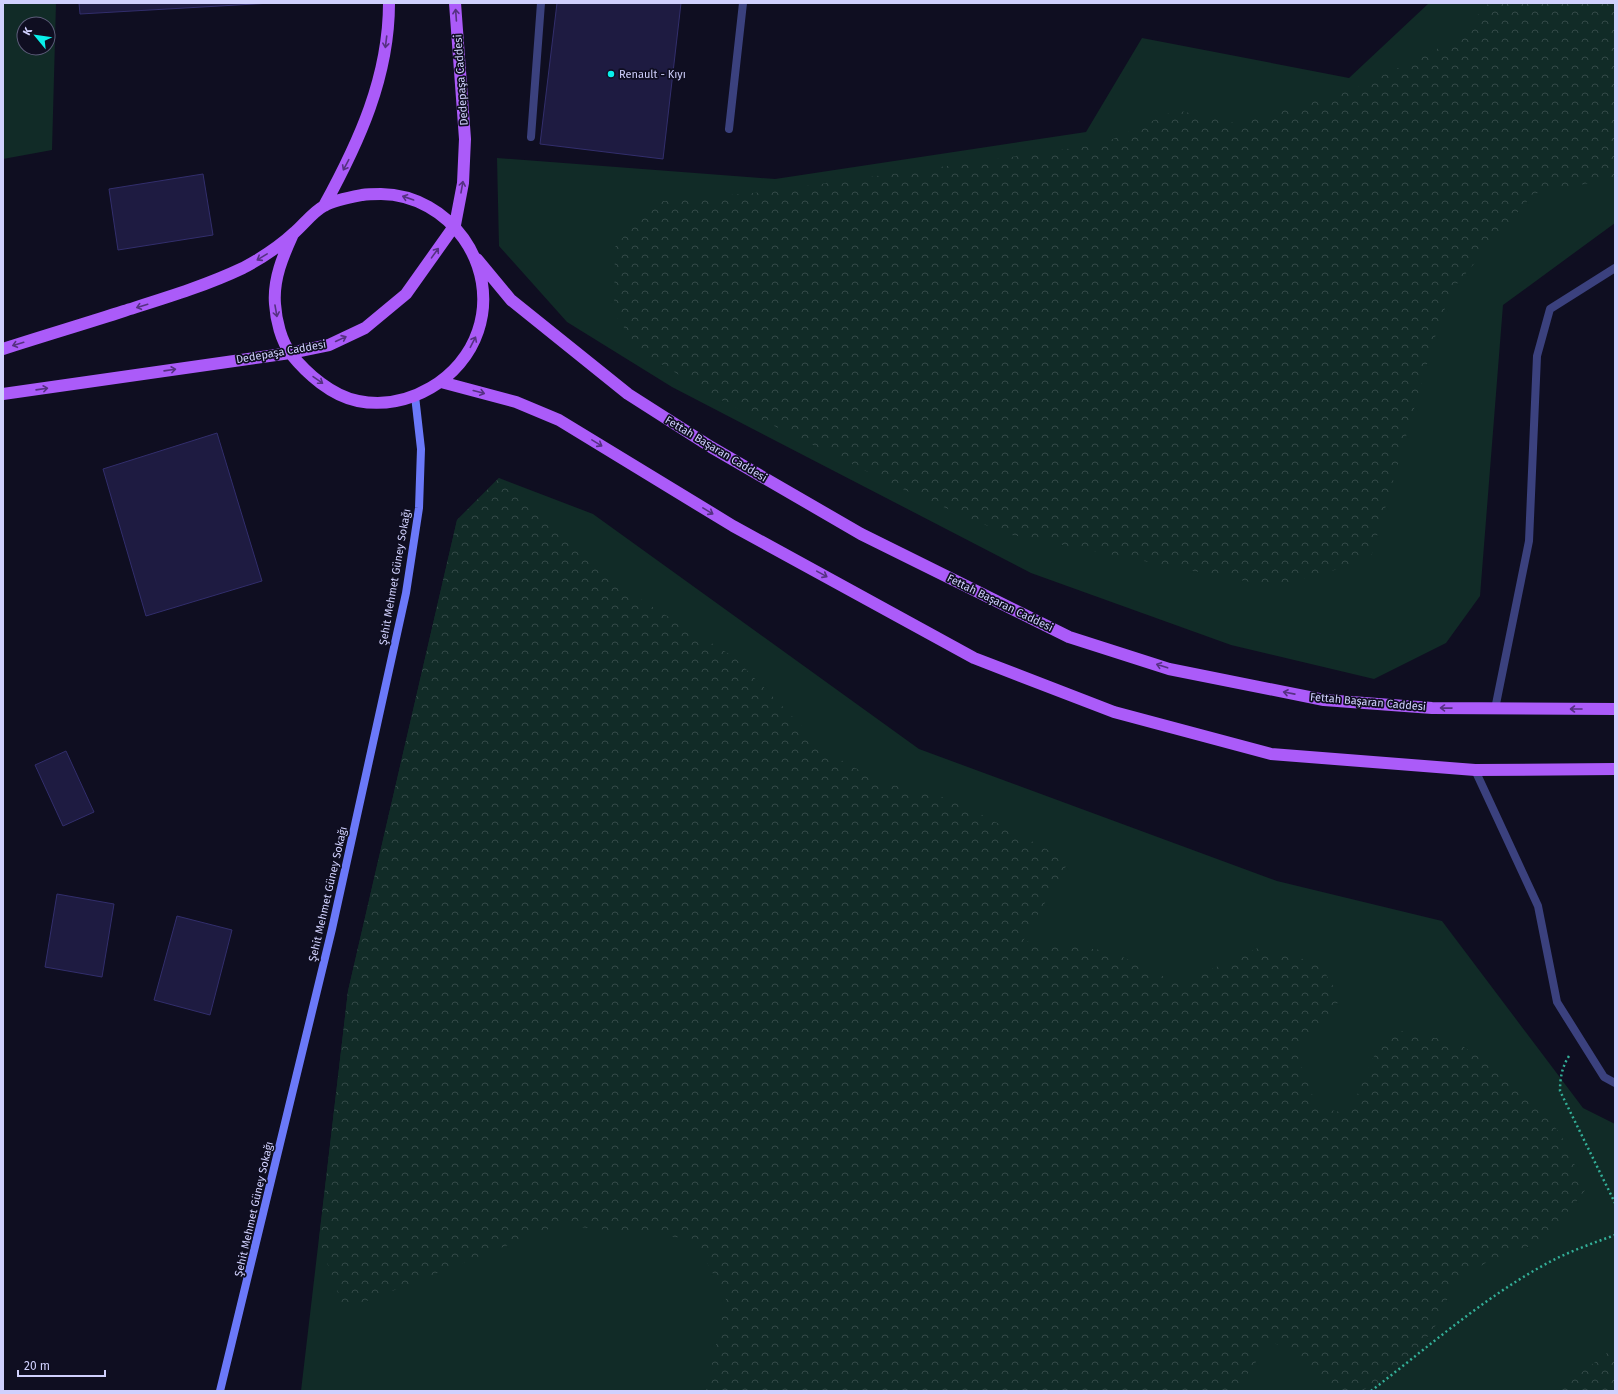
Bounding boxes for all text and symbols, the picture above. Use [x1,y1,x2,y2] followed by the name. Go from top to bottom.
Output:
[452,9,459,22] one-way arrow
[16,16,56,56] north arrow
[20,24,36,38] text: K
[451,34,471,126] street label: Dedepaşa Caddesi
[382,35,390,48] one-way arrow
[619,68,686,81] place label: Renault - Kıyı
[606,69,616,79] marker: Renault - Kıyı
[342,159,350,171] one-way arrow
[459,181,467,194] one-way arrow
[402,194,414,202] one-way arrow
[431,248,439,259] one-way arrow
[256,253,268,261] one-way arrow
[136,302,148,310] one-way arrow
[272,304,280,317] one-way arrow
[334,335,346,342] one-way arrow
[469,336,477,348] one-way arrow
[235,338,327,366] street label: Dedepaşa Caddesi
[11,341,24,348] one-way arrow
[163,366,176,374] one-way arrow
[312,376,323,384] one-way arrow
[35,385,48,393] one-way arrow
[472,389,485,396] one-way arrow
[663,413,769,485] street label: Fettah Başaran Caddesi
[591,440,603,448] one-way arrow
[702,507,713,515] one-way arrow
[377,508,413,646] street label: Şehit Mehmet Güney Sokağı
[816,571,828,579] one-way arrow
[945,572,1055,634] street label: Fettah Başaran Caddesi
[1156,662,1168,670] one-way arrow
[1283,689,1296,697] one-way arrow
[1309,690,1427,714] street label: Fettah Başaran Caddesi
[1440,705,1453,712] one-way arrow
[1570,705,1583,713] one-way arrow
[306,825,350,963] street label: Şehit Mehmet Güney Sokağı
[232,1140,276,1278] street label: Şehit Mehmet Güney Sokağı
[18,1352,105,1378] scale bar
[24,1359,50,1373] text: 20 m

